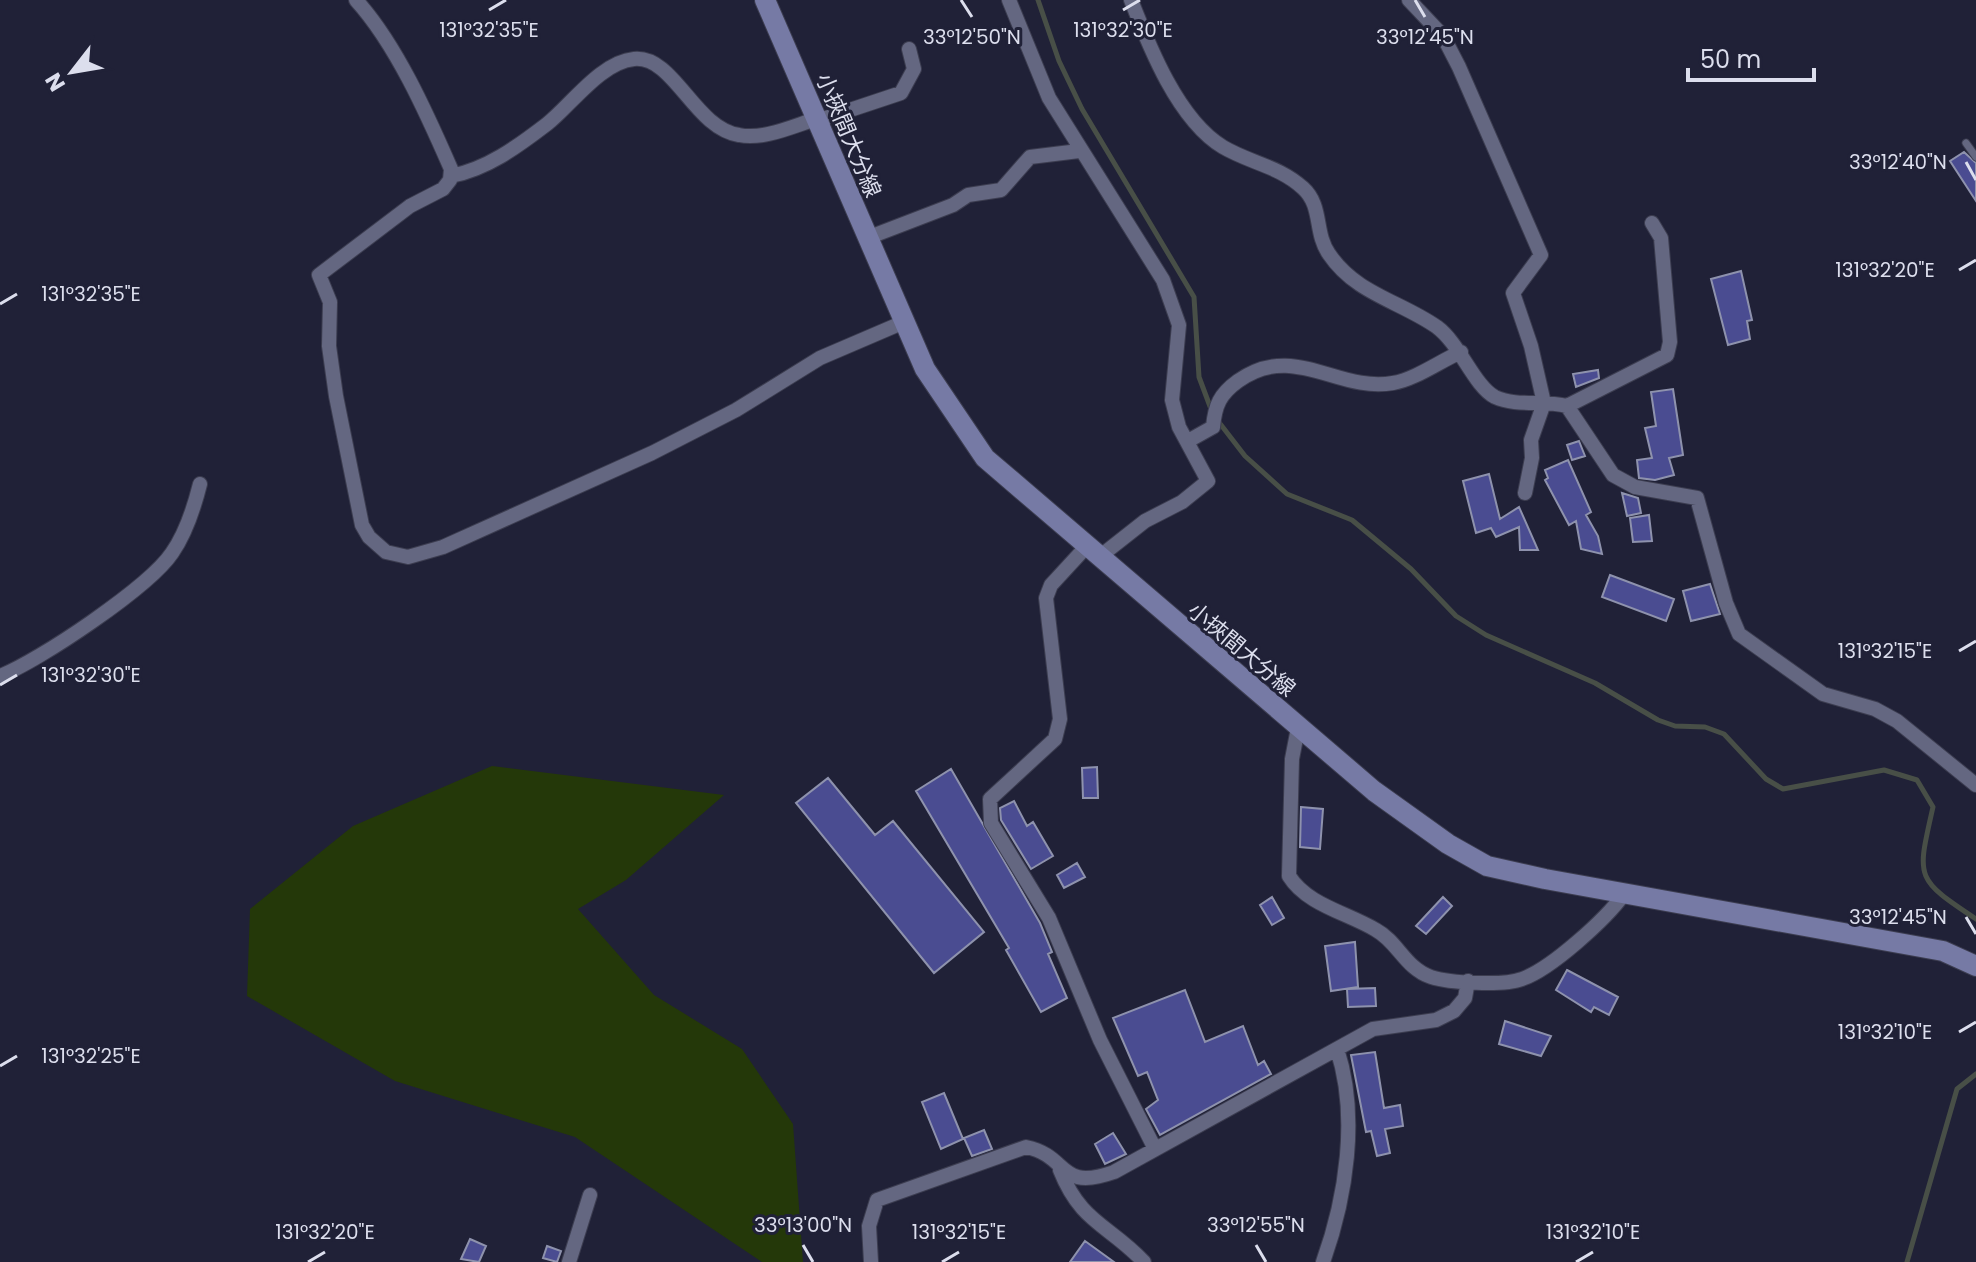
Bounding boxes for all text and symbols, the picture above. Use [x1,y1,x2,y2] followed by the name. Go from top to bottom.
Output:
[439,16,539,44] text: 131°32'35"E
[1073,16,1173,44] text: 131°32'30"E
[923,23,1021,51] text: 33°12'50"N
[1376,23,1474,51] text: 33°12'45"N
[32,32,112,112] north arrow
[1688,32,1814,82] scale bar
[1700,43,1761,76] text: 50 m
[38,67,73,97] text: N
[808,68,889,202] street label: 小挾間大分線
[1849,148,1947,176] text: 33°12'40"N
[1835,256,1935,284] text: 131°32'20"E
[41,280,141,308] text: 131°32'35"E
[1181,595,1302,704] street label: 小挾間大分線
[1838,637,1932,665] text: 131°32'15"E
[41,661,141,689] text: 131°32'30"E
[1849,903,1947,931] text: 33°12'45"N
[1838,1018,1932,1046] text: 131°32'10"E
[41,1042,141,1070] text: 131°32'25"E
[754,1211,852,1239] text: 33°13'00"N
[1207,1211,1305,1239] text: 33°12'55"N
[275,1218,375,1246] text: 131°32'20"E
[912,1218,1006,1246] text: 131°32'15"E
[1546,1218,1640,1246] text: 131°32'10"E

